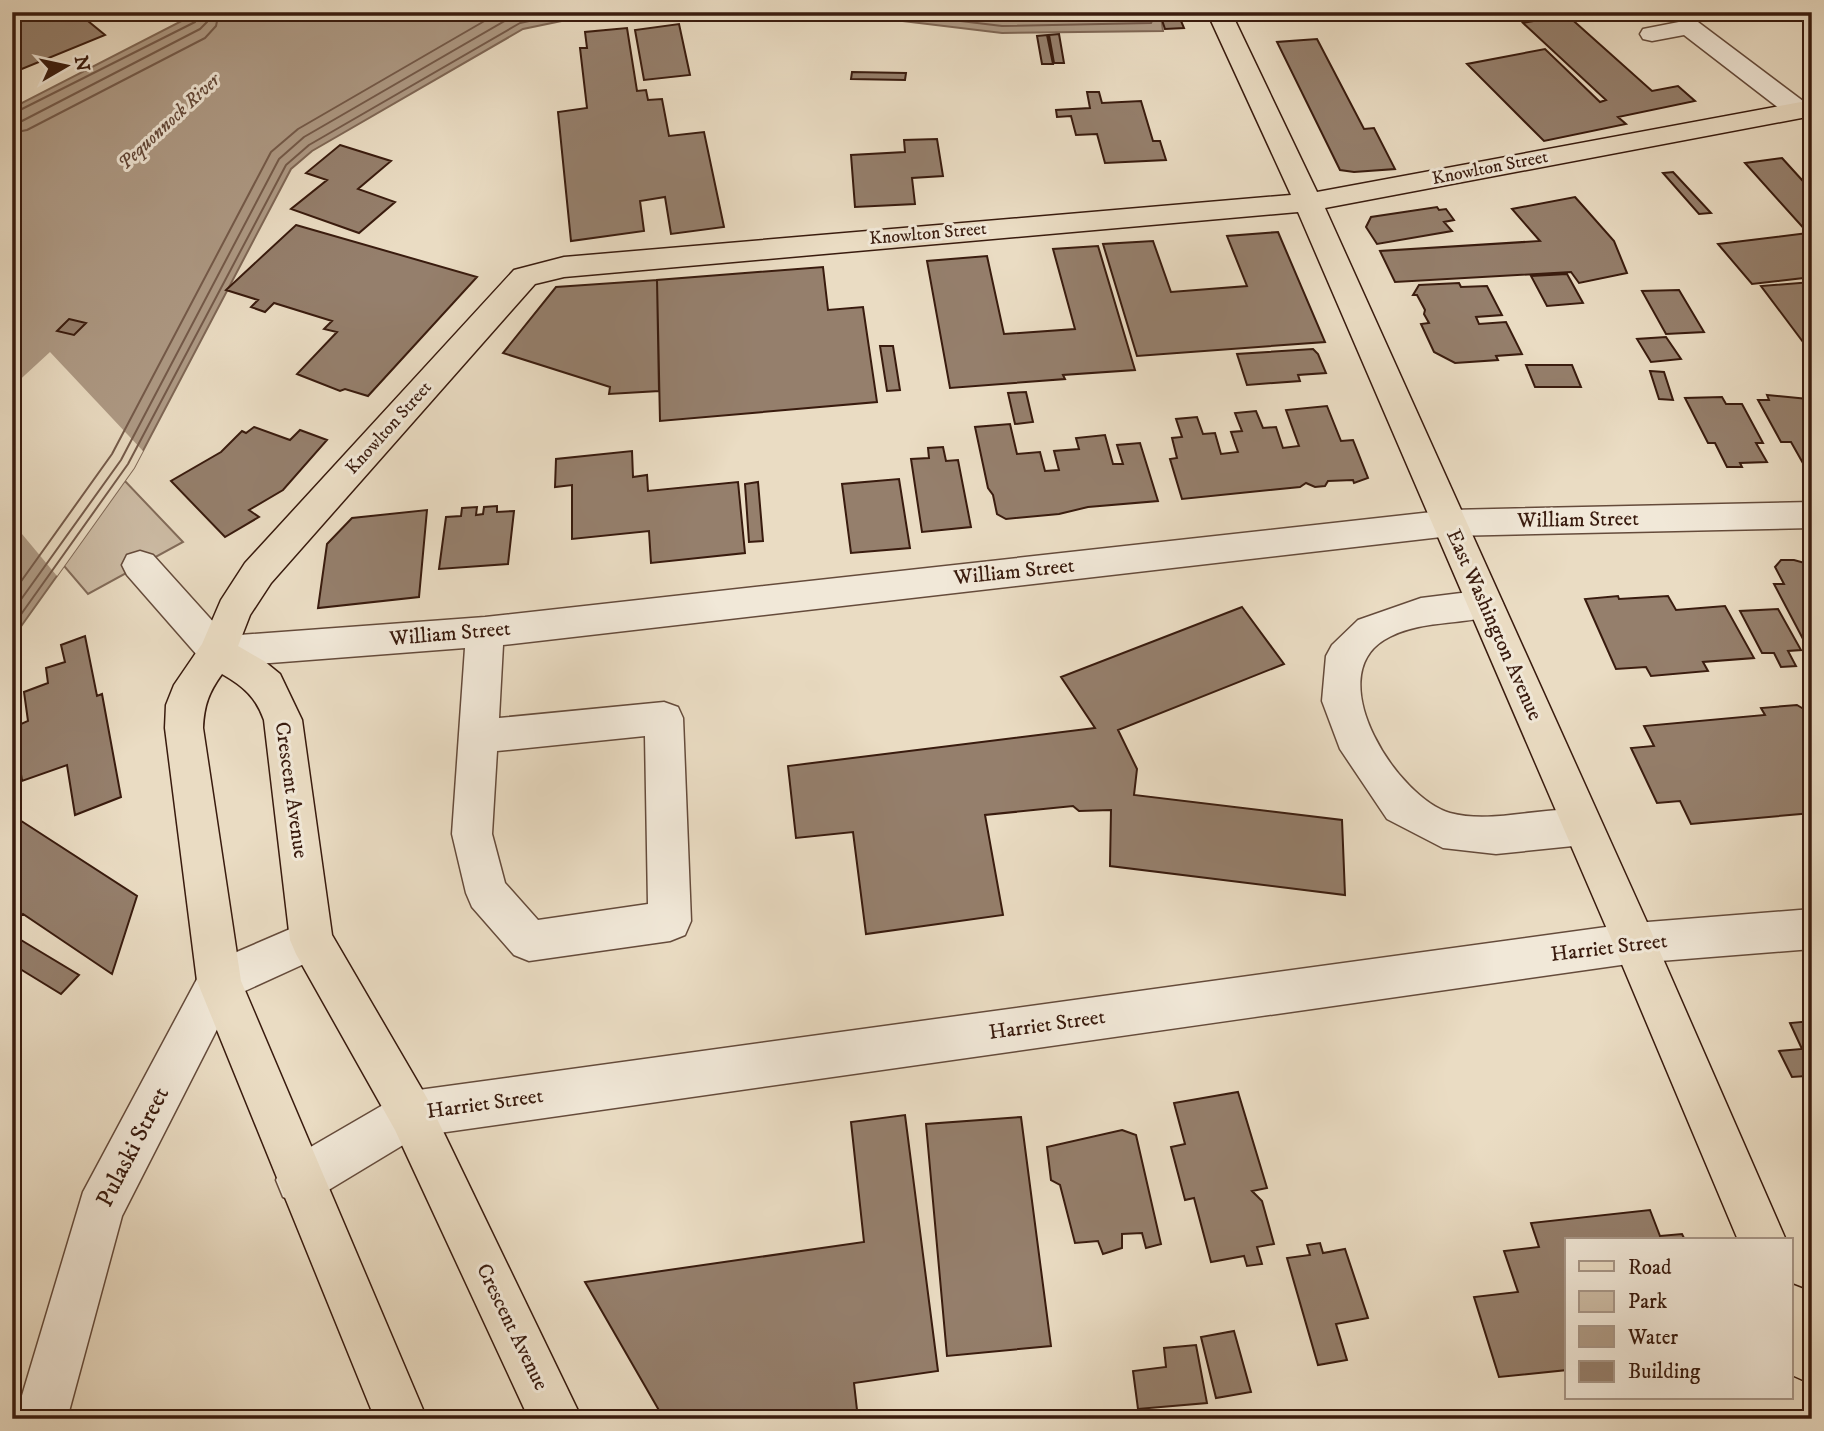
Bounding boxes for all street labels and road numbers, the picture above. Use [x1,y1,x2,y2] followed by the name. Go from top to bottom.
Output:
[1430,146,1550,190] street label: Knowlton Street
[868,218,988,250] street label: Knowlton Street
[341,377,437,479] street label: Knowlton Street
[1516,506,1639,534] street label: William Street
[1440,525,1548,725] street label: East Washington Avenue
[951,553,1076,591] street label: William Street
[387,616,512,652] street label: William Street
[269,720,314,860] street label: Crescent Avenue
[1549,928,1669,968] street label: Harriet Street
[987,1004,1107,1046] street label: Harriet Street
[90,1082,176,1212] street label: Pulaski Street
[425,1083,545,1125] street label: Harriet Street
[470,1259,554,1395] street label: Crescent Avenue

